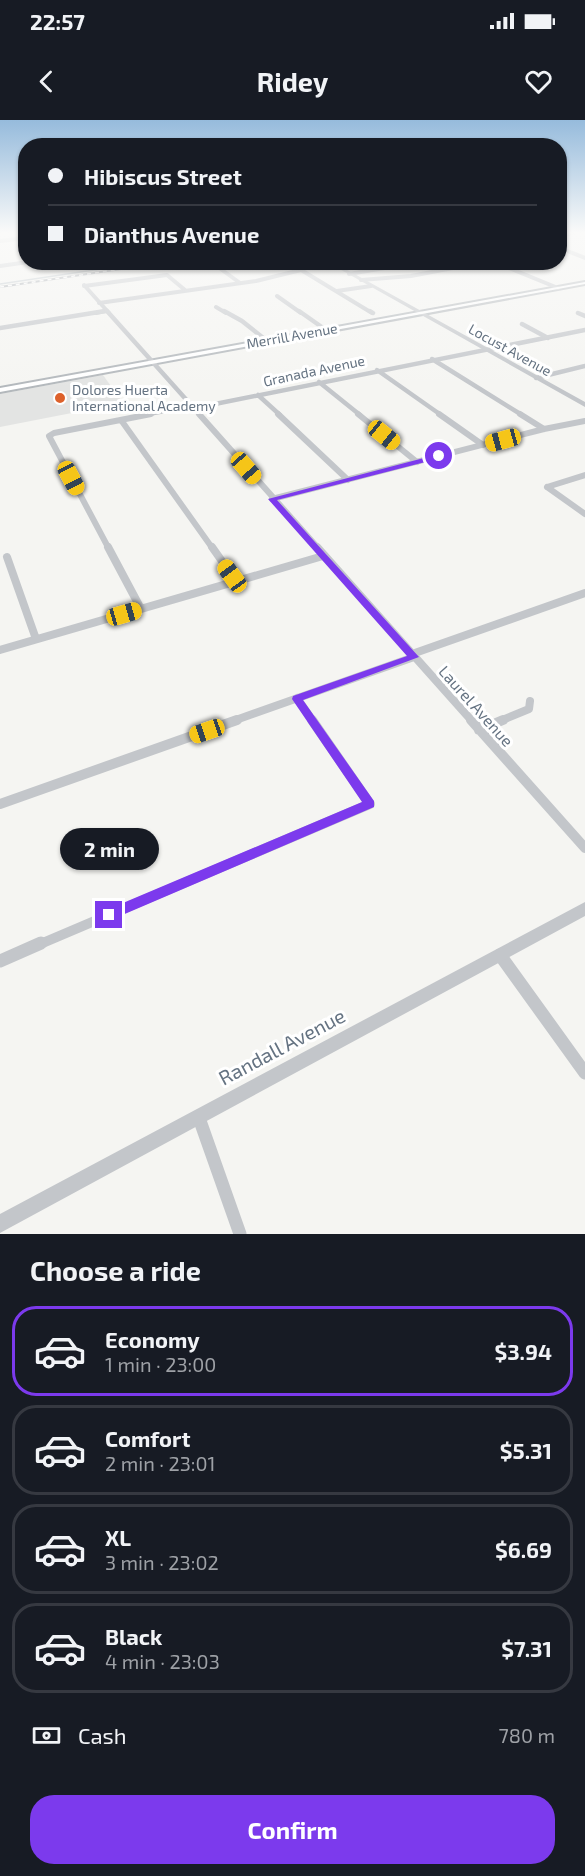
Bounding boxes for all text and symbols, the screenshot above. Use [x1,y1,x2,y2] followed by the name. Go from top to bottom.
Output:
[30,8,85,34] text: 22:57
[30,65,63,98] icon: back
[257,65,328,97] text: Ridey
[522,65,555,98] icon: heart
[84,163,242,189] text: Hibiscus Street
[84,221,259,247] text: Dianthus Avenue
[245,319,339,352] street label: Merrill Avenue
[466,320,555,379] street label: Locust Avenue
[262,351,366,390] street label: Granada Avenue
[72,381,216,414] place label: Dolores Huerta International Academy
[53,391,67,405] marker: Dolores Huerta International Academy
[364,417,404,453] car
[483,427,523,453] car
[425,442,452,469] route start
[227,449,265,487] car
[55,458,87,498] car
[214,556,250,596] car
[104,600,144,628] car
[435,661,518,750] street label: Laurel Avenue
[187,717,227,745] car
[60,828,158,870] callout: 2 min
[84,837,135,861] text: 2 min
[95,901,122,928] route end
[214,1003,349,1090] street label: Randall Avenue
[30,1254,201,1286] text: Choose a ride
[33,1324,87,1378] icon: car
[105,1326,200,1352] text: Economy
[494,1338,552,1364] text: $3.94
[105,1352,216,1376] text: 1 min · 23:00
[33,1423,87,1477] icon: car
[105,1425,190,1451] text: Comfort
[500,1437,552,1463] text: $5.31
[105,1451,216,1475] text: 2 min · 23:01
[33,1522,87,1576] icon: car
[105,1524,131,1550] text: XL
[495,1536,552,1562] text: $6.69
[105,1550,219,1574] text: 3 min · 23:02
[33,1621,87,1675] icon: car
[105,1623,162,1649] text: Black
[501,1635,552,1661] text: $7.31
[105,1649,220,1673] text: 4 min · 23:03
[30,1719,63,1752] icon: cash
[78,1722,127,1748] text: Cash
[499,1723,555,1747] text: 780 m
[30,1795,555,1864] button: Confirm

